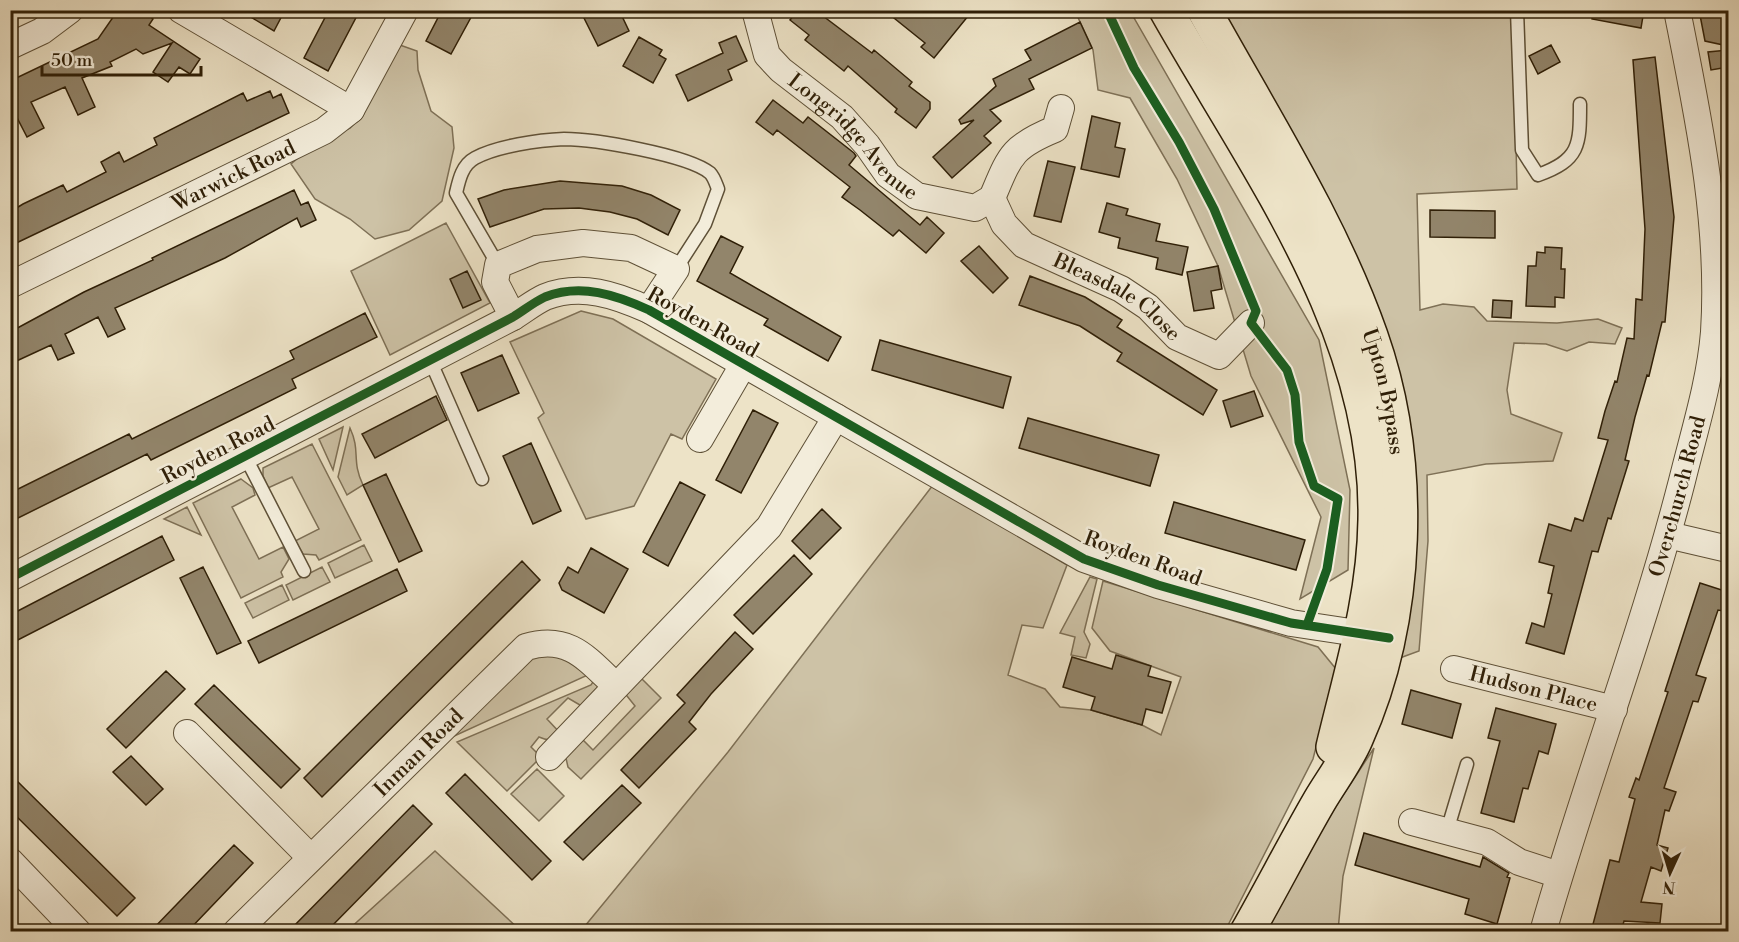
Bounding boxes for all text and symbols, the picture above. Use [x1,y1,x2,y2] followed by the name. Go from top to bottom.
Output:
[42,39,201,77] scale bar
[51,49,93,72] text: 50 m
[782,68,923,206] street label: Longridge Avenue
[167,135,300,218] street label: Warwick Road
[1048,248,1186,347] street label: Bleasdale Close
[642,282,763,364] street label: Royden Road
[1355,325,1409,456] street label: Upton Bypass
[157,411,280,491] street label: Royden Road
[1644,413,1712,580] street label: Overchurch Road
[1080,526,1205,592] street label: Royden Road
[1467,661,1600,718] street label: Hudson Place
[369,704,470,803] street label: Inman Road
[1640,843,1700,903] north arrow
[1662,877,1676,897] text: N

